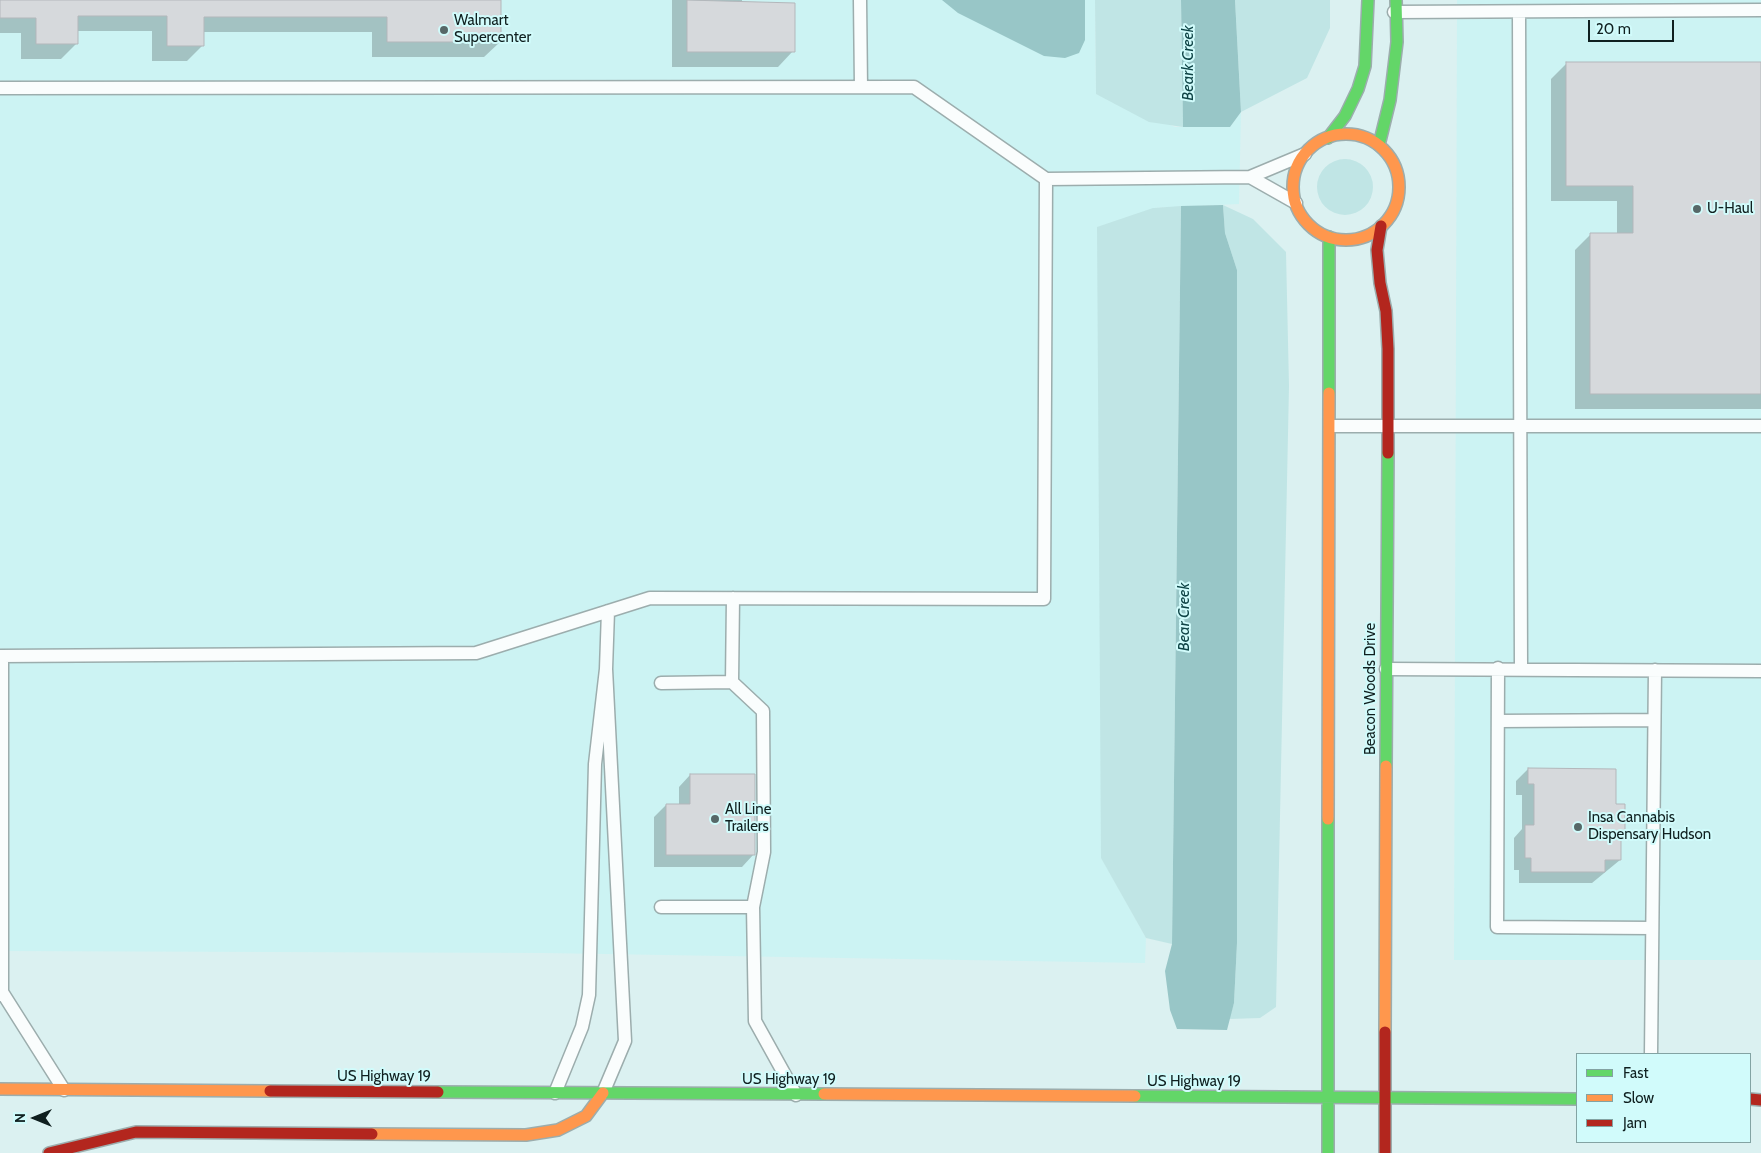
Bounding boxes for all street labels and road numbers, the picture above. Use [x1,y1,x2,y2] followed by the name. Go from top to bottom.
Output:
[1362,623,1380,755] street label: Beacon Woods Drive
[337,1068,431,1086] street label: US Highway 19
[742,1071,836,1089] street label: US Highway 19
[1147,1073,1241,1091] street label: US Highway 19

